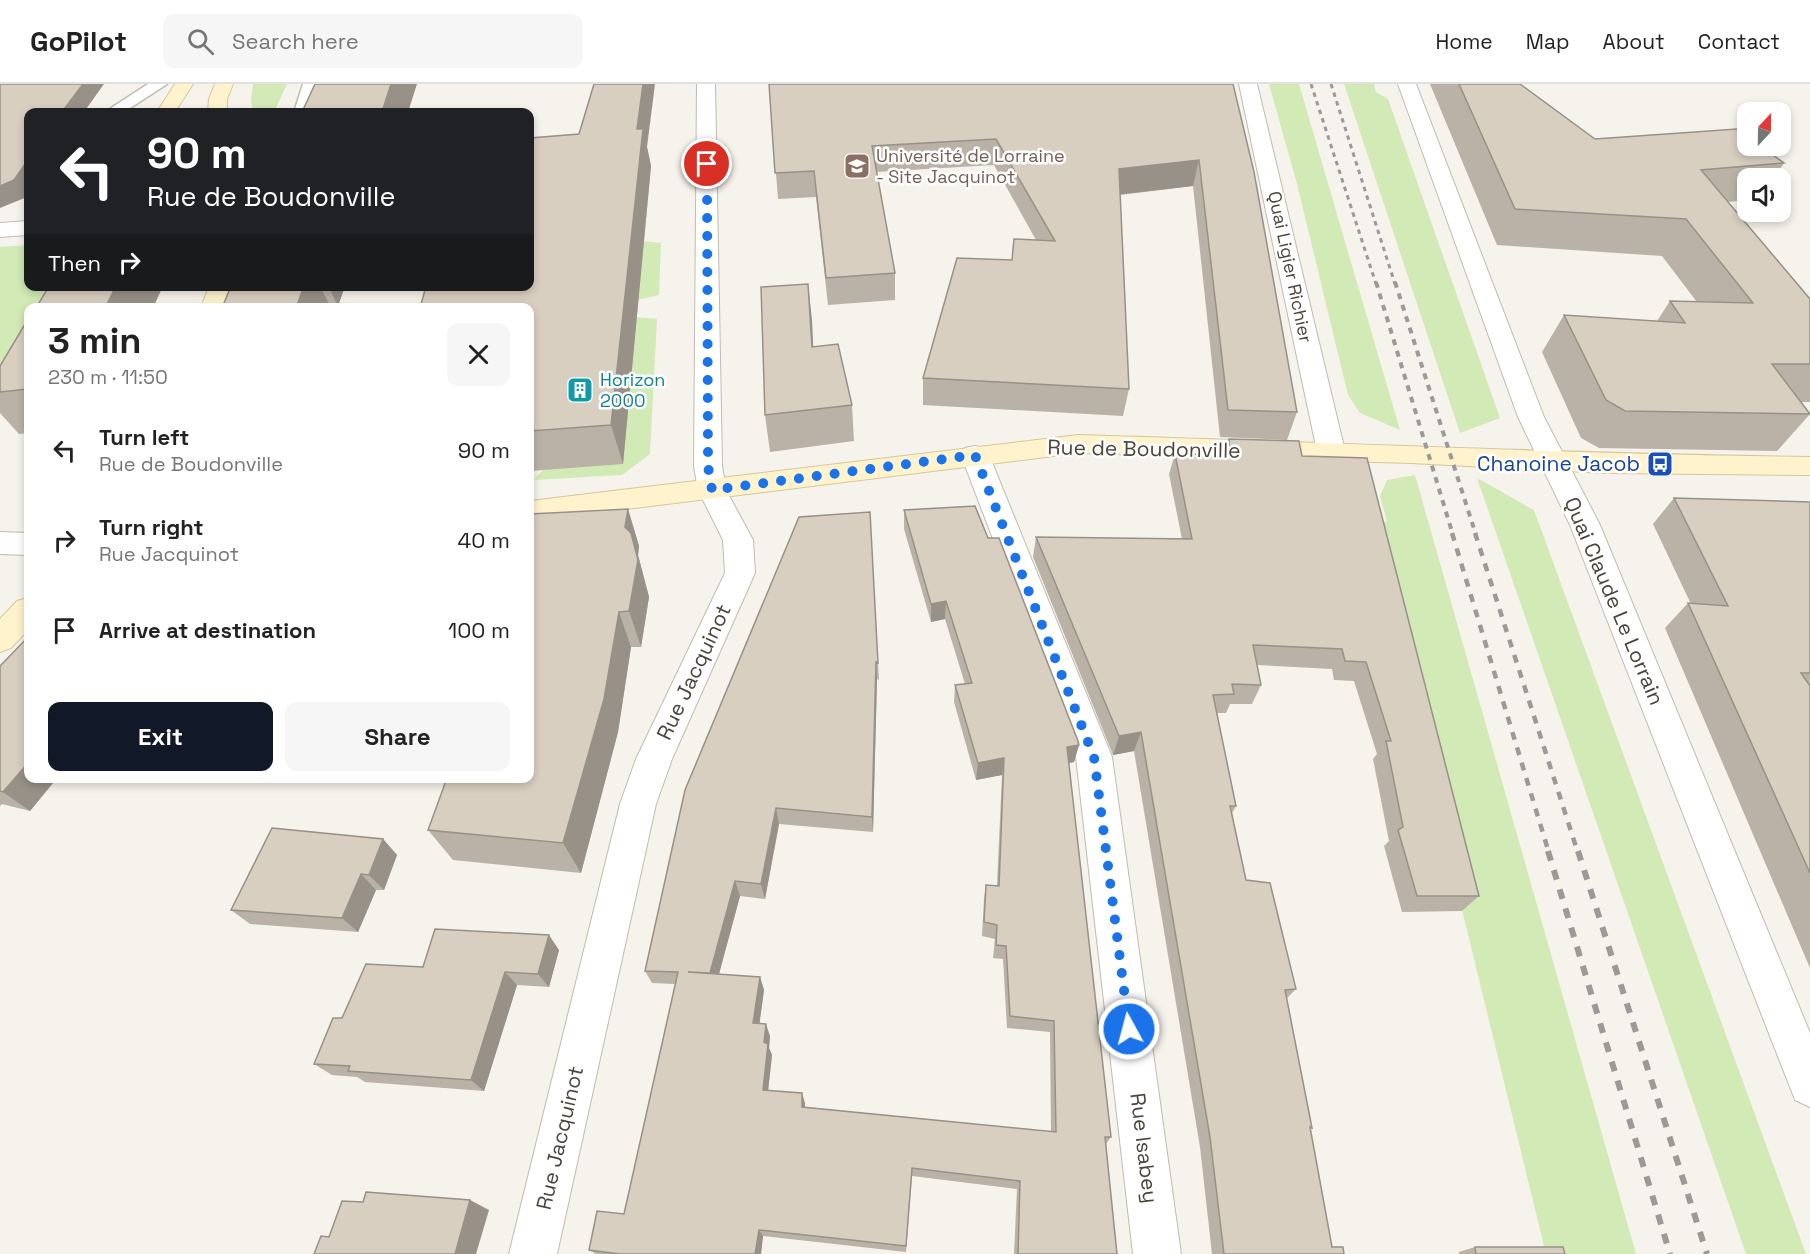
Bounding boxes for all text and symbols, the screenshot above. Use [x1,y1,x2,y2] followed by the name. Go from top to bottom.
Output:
[163,14,583,68] search box
[30,23,127,59] text: GoPilot
[184,25,217,58] icon: search
[232,27,359,55] text: Search here
[1435,28,1493,55] text: Home
[1526,28,1570,55] text: Map
[1603,28,1665,55] text: About
[1698,28,1780,55] text: Contact
[1737,102,1791,156] north arrow
[1737,102,1791,222] map controls
[147,127,247,180] text: 90 m
[48,132,126,210] icon: left
[681,138,732,189] pin
[876,144,1065,188] place label: Université de Lorraine - Site Jacquinot
[690,147,723,180] icon: arrive
[842,151,872,181] school or university icon: Université de Lorraine - Site Jacquinot
[1737,168,1791,222] button: sound
[147,179,395,214] text: Rue de Boudonville
[1263,189,1318,345] street label: Quai Ligier Richier
[113,246,146,279] icon: right
[48,249,101,277] text: Then
[48,318,142,364] text: 3 min
[447,323,510,386] button: close
[48,364,168,390] text: 230 m · 11:50
[600,368,665,412] place label: Horizon 2000
[565,375,595,405] building icon: Horizon 2000
[99,423,189,451] text: Turn left
[1047,433,1241,464] street label: Rue de Boudonville
[48,434,81,467] icon: left
[458,436,510,464] text: 90 m
[1645,449,1675,479] bus stop icon: Chanoine Jacob
[1477,450,1640,477] place label: Chanoine Jacob
[99,451,283,477] text: Rue de Boudonville
[1558,493,1671,709] street label: Quai Claude Le Lorrain
[99,513,204,541] text: Turn right
[48,524,81,557] icon: right
[458,526,510,554] text: 40 m
[99,541,239,567] text: Rue Jacquinot
[650,600,737,744] street label: Rue Jacquinot
[48,614,81,647] icon: arrive
[99,616,316,644] text: Arrive at destination
[448,616,510,644] text: 100 m
[48,702,273,771] button: Exit
[285,702,510,771] button: Share
[1097,997,1161,1061] position arrow
[530,1063,589,1212] street label: Rue Jacquinot
[1124,1091,1165,1205] street label: Rue Isabey

